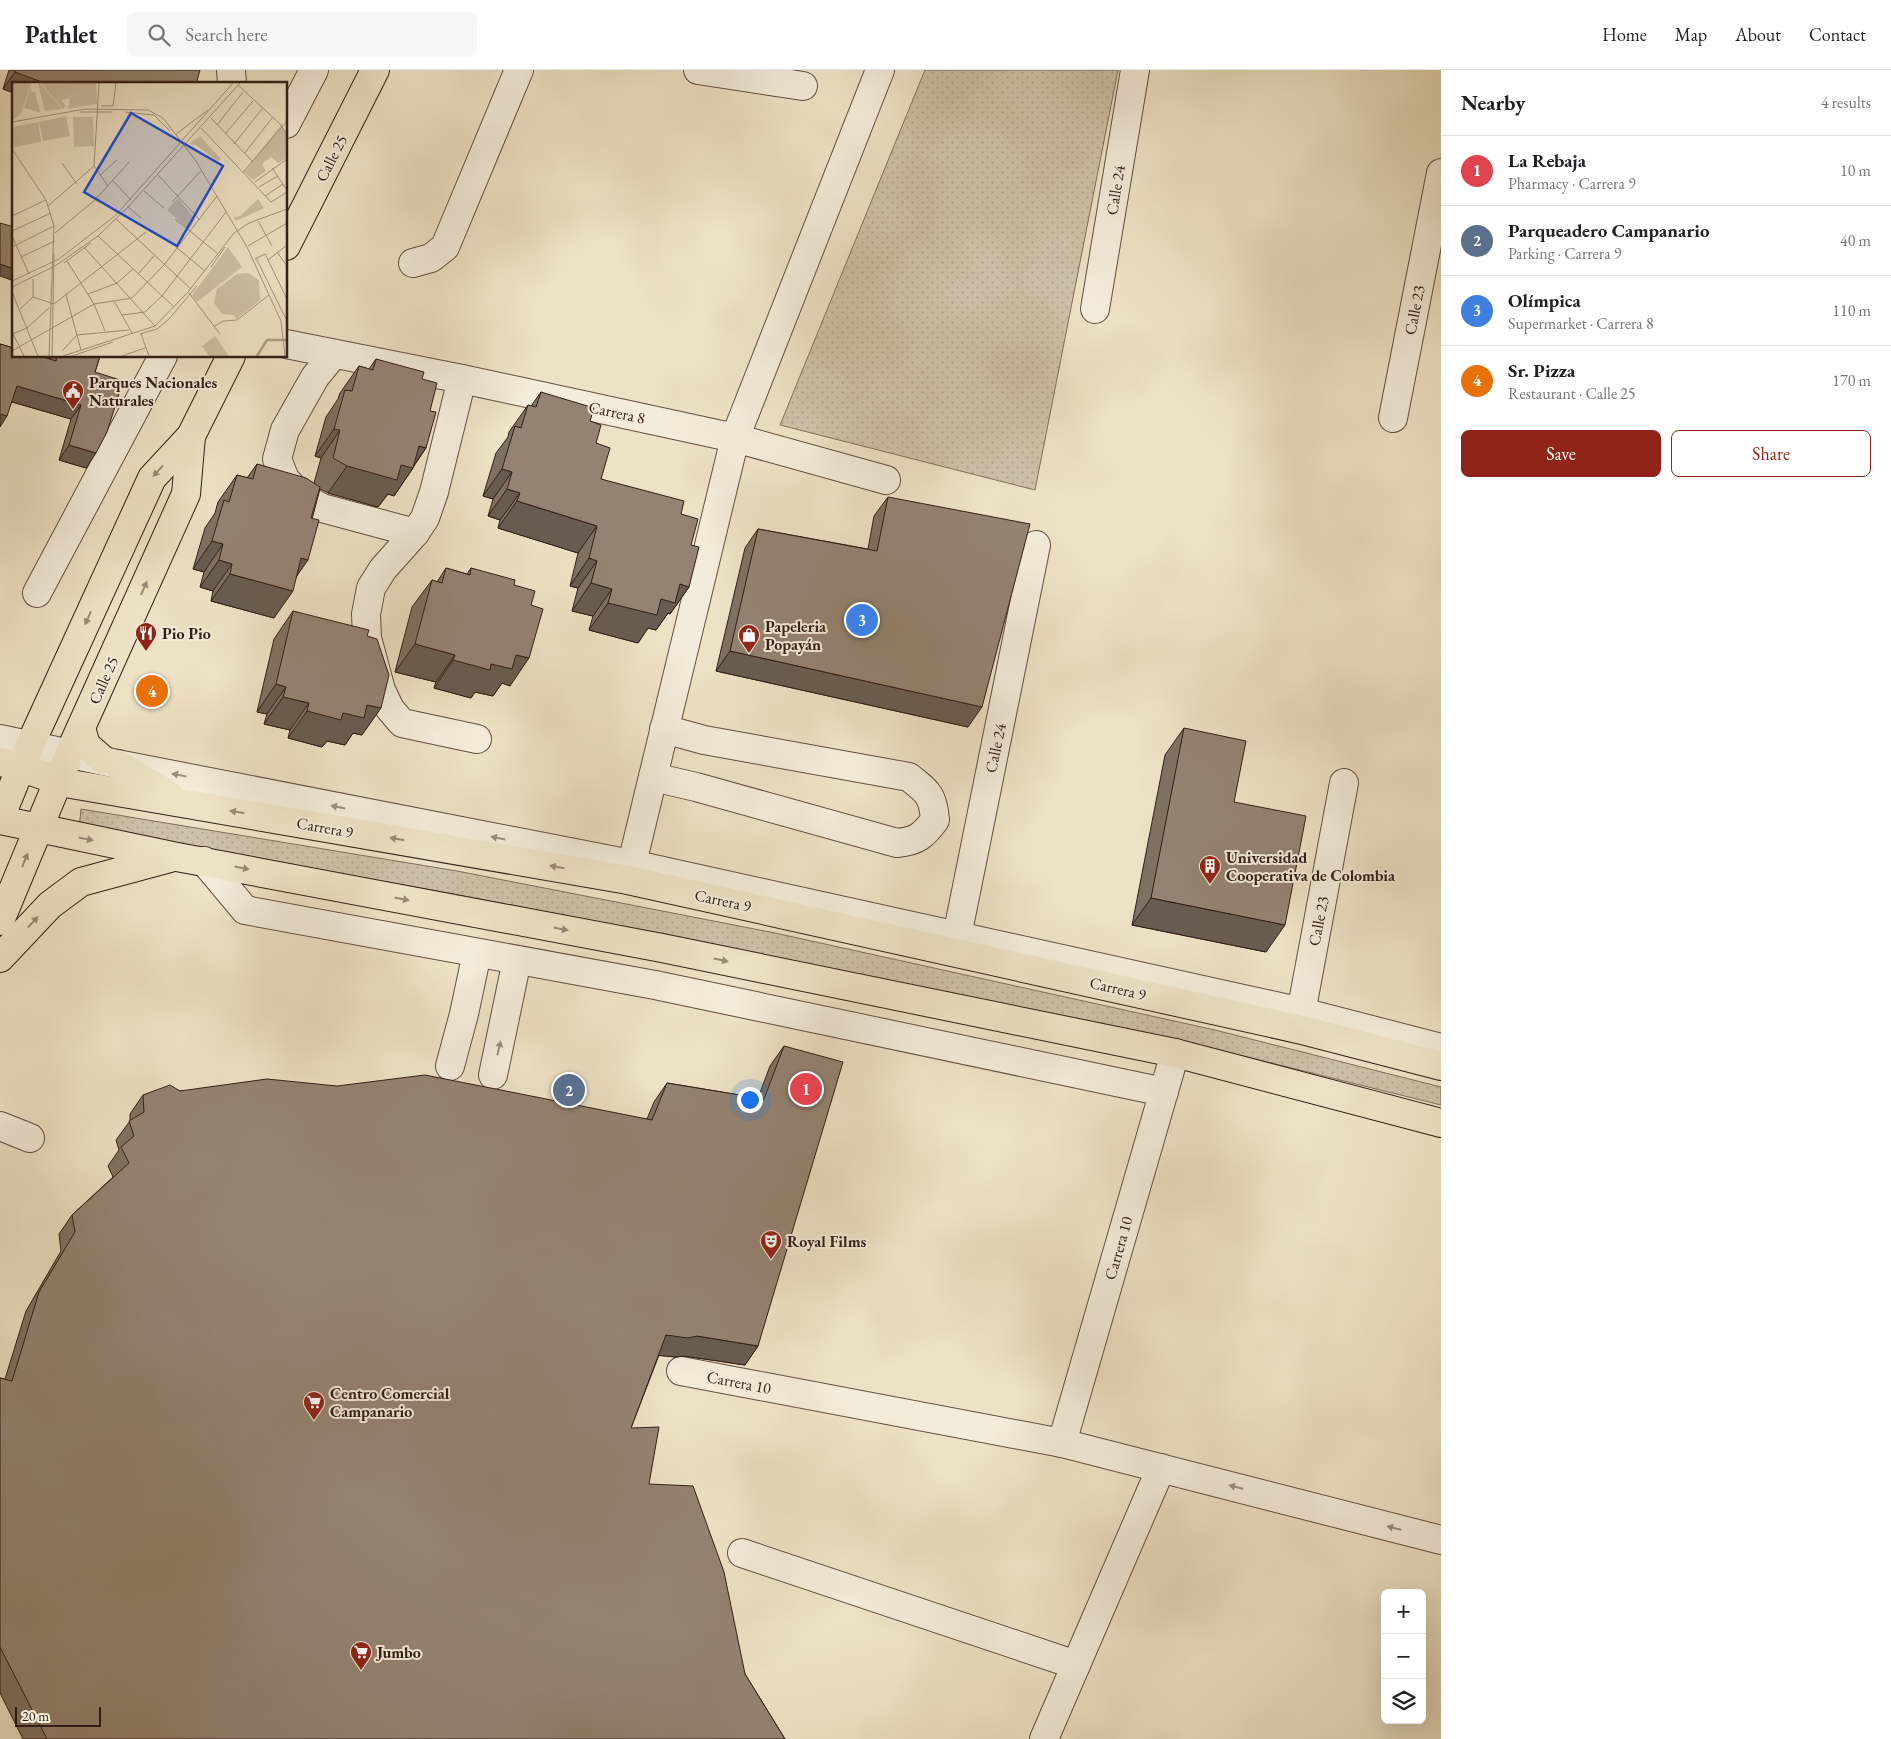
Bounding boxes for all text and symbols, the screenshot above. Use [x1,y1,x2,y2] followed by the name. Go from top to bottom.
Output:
[127,12,477,57] search box
[25,19,97,50] text: Pathlet
[145,21,173,49] icon: search
[185,22,268,47] text: Search here
[1602,23,1647,46] text: Home
[1675,23,1707,46] text: Map
[1735,23,1781,46] text: About
[1809,23,1866,46] text: Contact
[12,82,288,358] inset map
[1461,89,1525,116] text: Nearby
[1821,92,1871,113] text: 4 results
[311,131,352,185] street label: Calle 25
[1508,148,1586,173] text: La Rebaja
[1473,160,1481,181] text: 1
[1840,160,1871,181] text: 10 m
[1101,163,1130,217] street label: Calle 24
[1508,173,1636,194] text: Pharmacy · Carrera 9
[1508,218,1709,243] text: Parqueadero Campanario
[1473,230,1481,251] text: 2
[1840,230,1871,251] text: 40 m
[1508,243,1621,264] text: Parking · Carrera 9
[1399,283,1430,337] street label: Calle 23
[1508,288,1581,313] text: Olímpica
[1473,300,1481,321] text: 3
[1832,300,1871,321] text: 110 m
[1508,313,1654,334] text: Supermarket · Carrera 8
[1508,358,1575,383] text: Sr. Pizza
[1473,370,1481,391] text: 4
[1832,370,1871,391] text: 170 m
[89,372,217,411] place label: Parques Nacionales Naturales
[61,379,85,410] public building icon: Parques Nacionales Naturales
[1508,383,1636,404] text: Restaurant · Calle 25
[587,396,647,429] street label: Carrera 8
[1461,430,1661,477] button: Save
[1671,430,1871,477] button: Share
[152,465,164,477] one-way arrow
[141,581,149,595] one-way arrow
[846,601,878,639] pin: 3
[84,611,92,625] one-way arrow
[765,616,827,655] place label: Papeleria Popayán
[134,621,158,652] restaurant icon: Pio Pio
[162,623,211,644] place label: Pio Pio
[737,623,761,654] shop icon: Papeleria Popayán
[84,653,123,707] street label: Calle 25
[136,672,168,710] pin: 4
[980,721,1011,775] street label: Calle 24
[170,771,186,779] one-way arrow
[330,802,346,810] one-way arrow
[228,807,244,815] one-way arrow
[295,812,355,843] street label: Carrera 9
[489,833,505,841] one-way arrow
[78,835,94,843] one-way arrow
[388,835,404,843] one-way arrow
[1226,847,1396,886] place label: Universidad Cooperativa de Colombia
[21,852,29,867] one-way arrow
[1198,854,1222,885] building icon: Universidad Cooperativa de Colombia
[549,863,565,871] one-way arrow
[234,865,250,873] one-way arrow
[693,884,753,917] street label: Carrera 9
[1303,894,1334,948] street label: Calle 23
[394,895,410,903] one-way arrow
[27,916,39,928] one-way arrow
[554,925,569,933] one-way arrow
[713,956,728,964] one-way arrow
[1088,972,1148,1005] street label: Carrera 9
[495,1041,503,1056] one-way arrow
[790,1070,822,1108] pin: 1
[553,1071,585,1109] pin: 2
[737,1087,763,1113] your location
[1099,1214,1138,1282] street label: Carrera 10
[759,1229,783,1260] theatre icon: Royal Films
[787,1231,867,1252] place label: Royal Films
[705,1366,773,1399] street label: Carrera 10
[330,1383,450,1422] place label: Centro Comercial Campanario
[302,1390,326,1421] supermarket icon: Centro Comercial Campanario
[1229,1483,1244,1491] one-way arrow
[1386,1524,1401,1532] one-way arrow
[1381,1589,1426,1724] map controls
[1381,1589,1426,1634] button: +
[1381,1634,1426,1679] button: −
[349,1640,373,1671] supermarket icon: Jumbo
[375,1642,421,1663] place label: Jumbo
[1381,1679,1426,1724] button: layers
[15,1704,101,1727] scale bar
[22,1707,49,1725] text: 20 m

